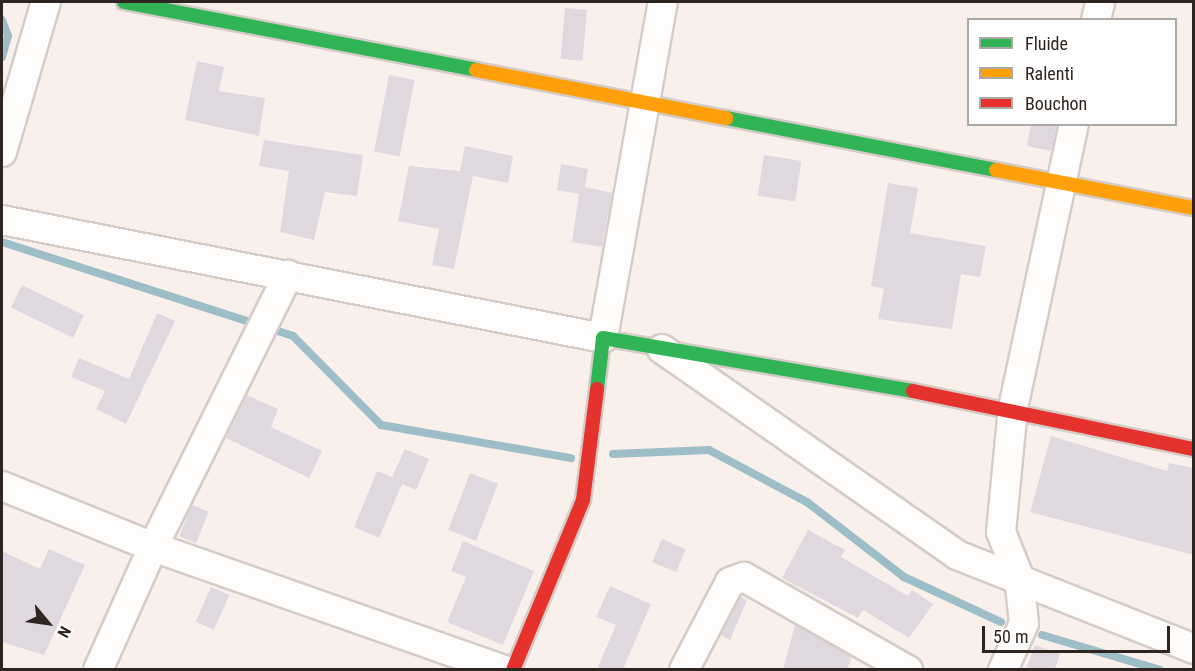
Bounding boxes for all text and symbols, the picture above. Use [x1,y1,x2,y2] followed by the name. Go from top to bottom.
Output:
[967,18,1177,126] legend
[1025,33,1068,54] text: Fluide
[1025,63,1074,84] text: Ralenti
[1025,93,1087,114] text: Bouchon
[18,593,78,653] north arrow
[985,614,1172,652] scale bar
[54,623,75,641] text: N
[993,626,1028,647] text: 50 m

